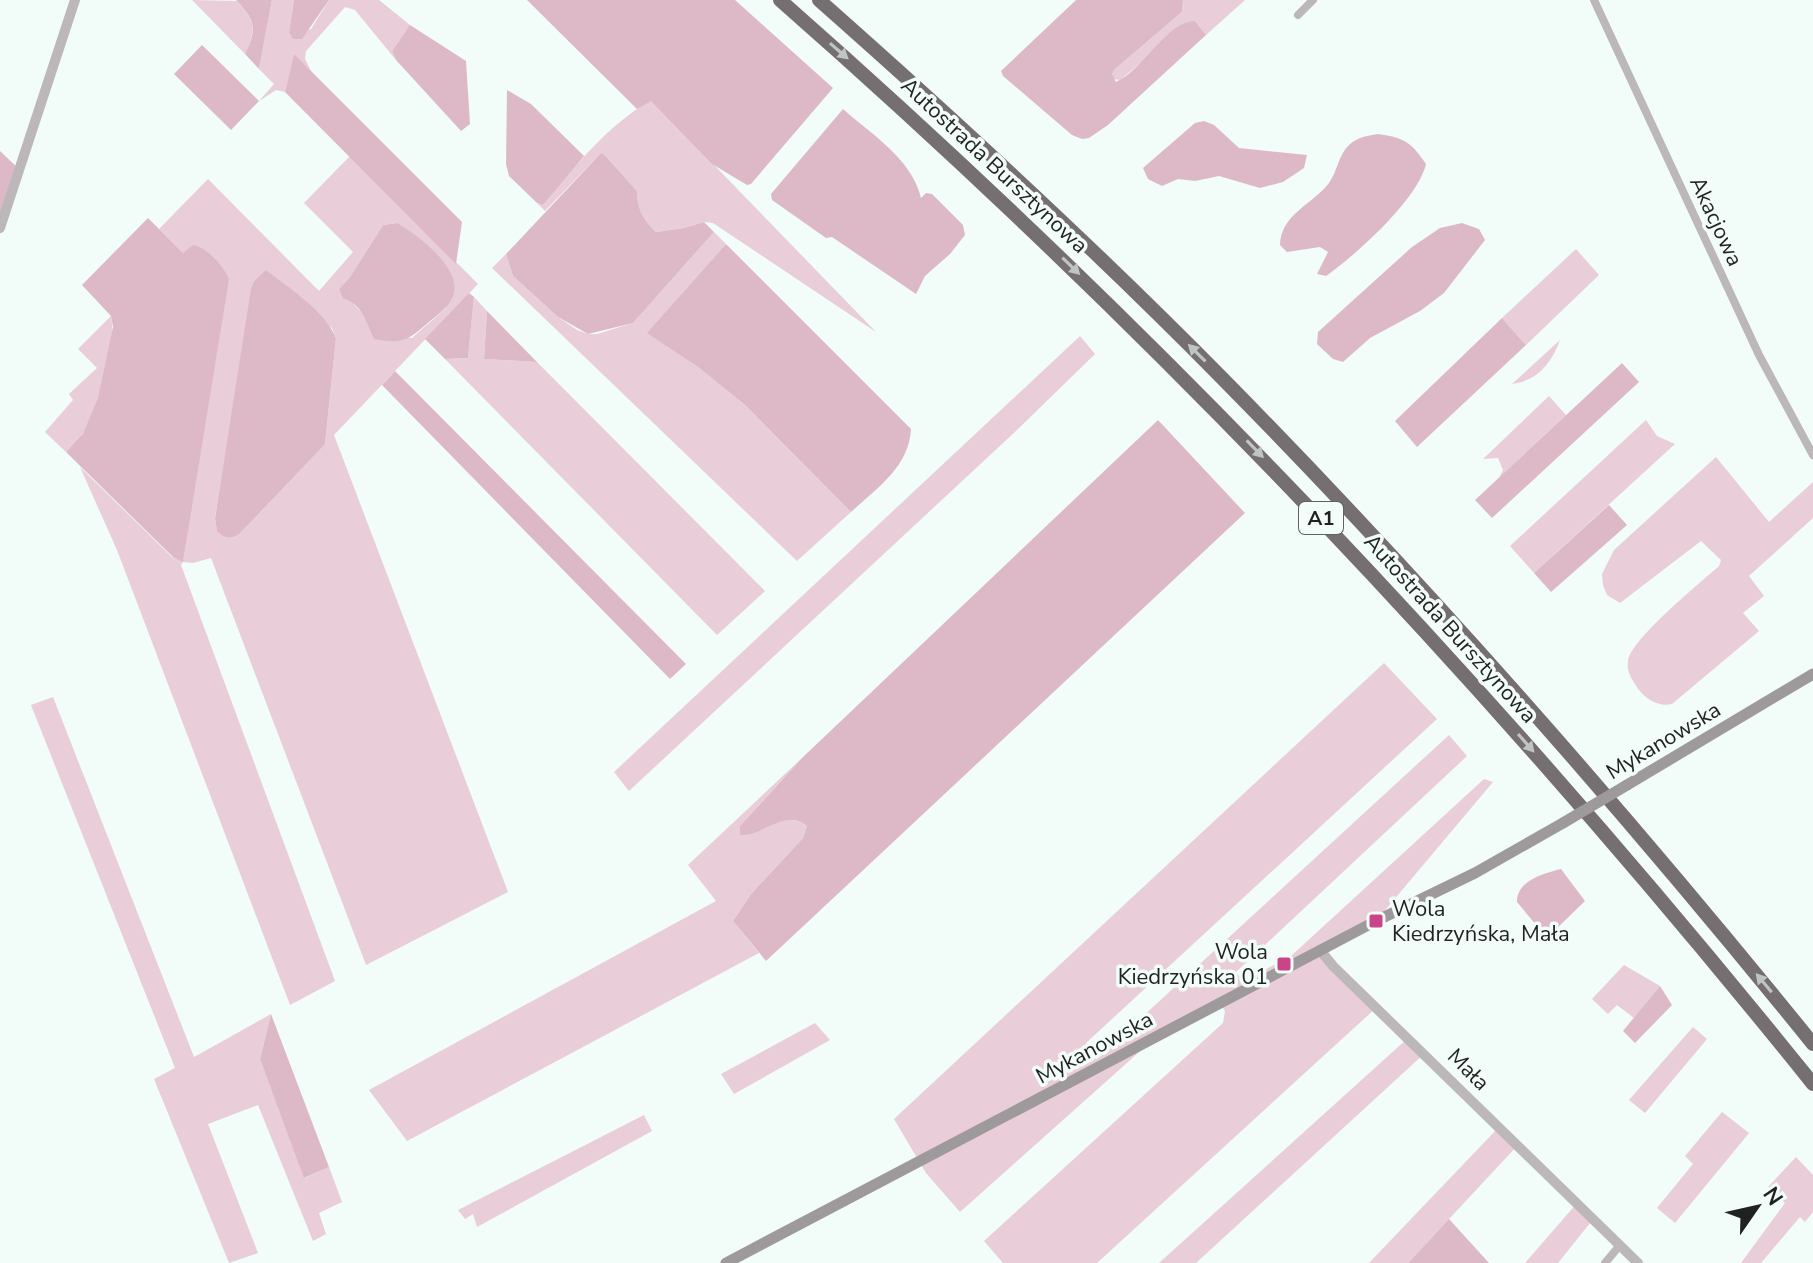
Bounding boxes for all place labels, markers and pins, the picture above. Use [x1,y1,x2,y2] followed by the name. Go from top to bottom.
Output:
[1392,894,1570,949] place label: Wola Kiedrzyńska, Mała
[1367,912,1385,930] marker: Wola Kiedrzyńska, Mała
[1118,937,1268,992] place label: Wola Kiedrzyńska 01
[1275,955,1293,973] marker: Wola Kiedrzyńska 01

